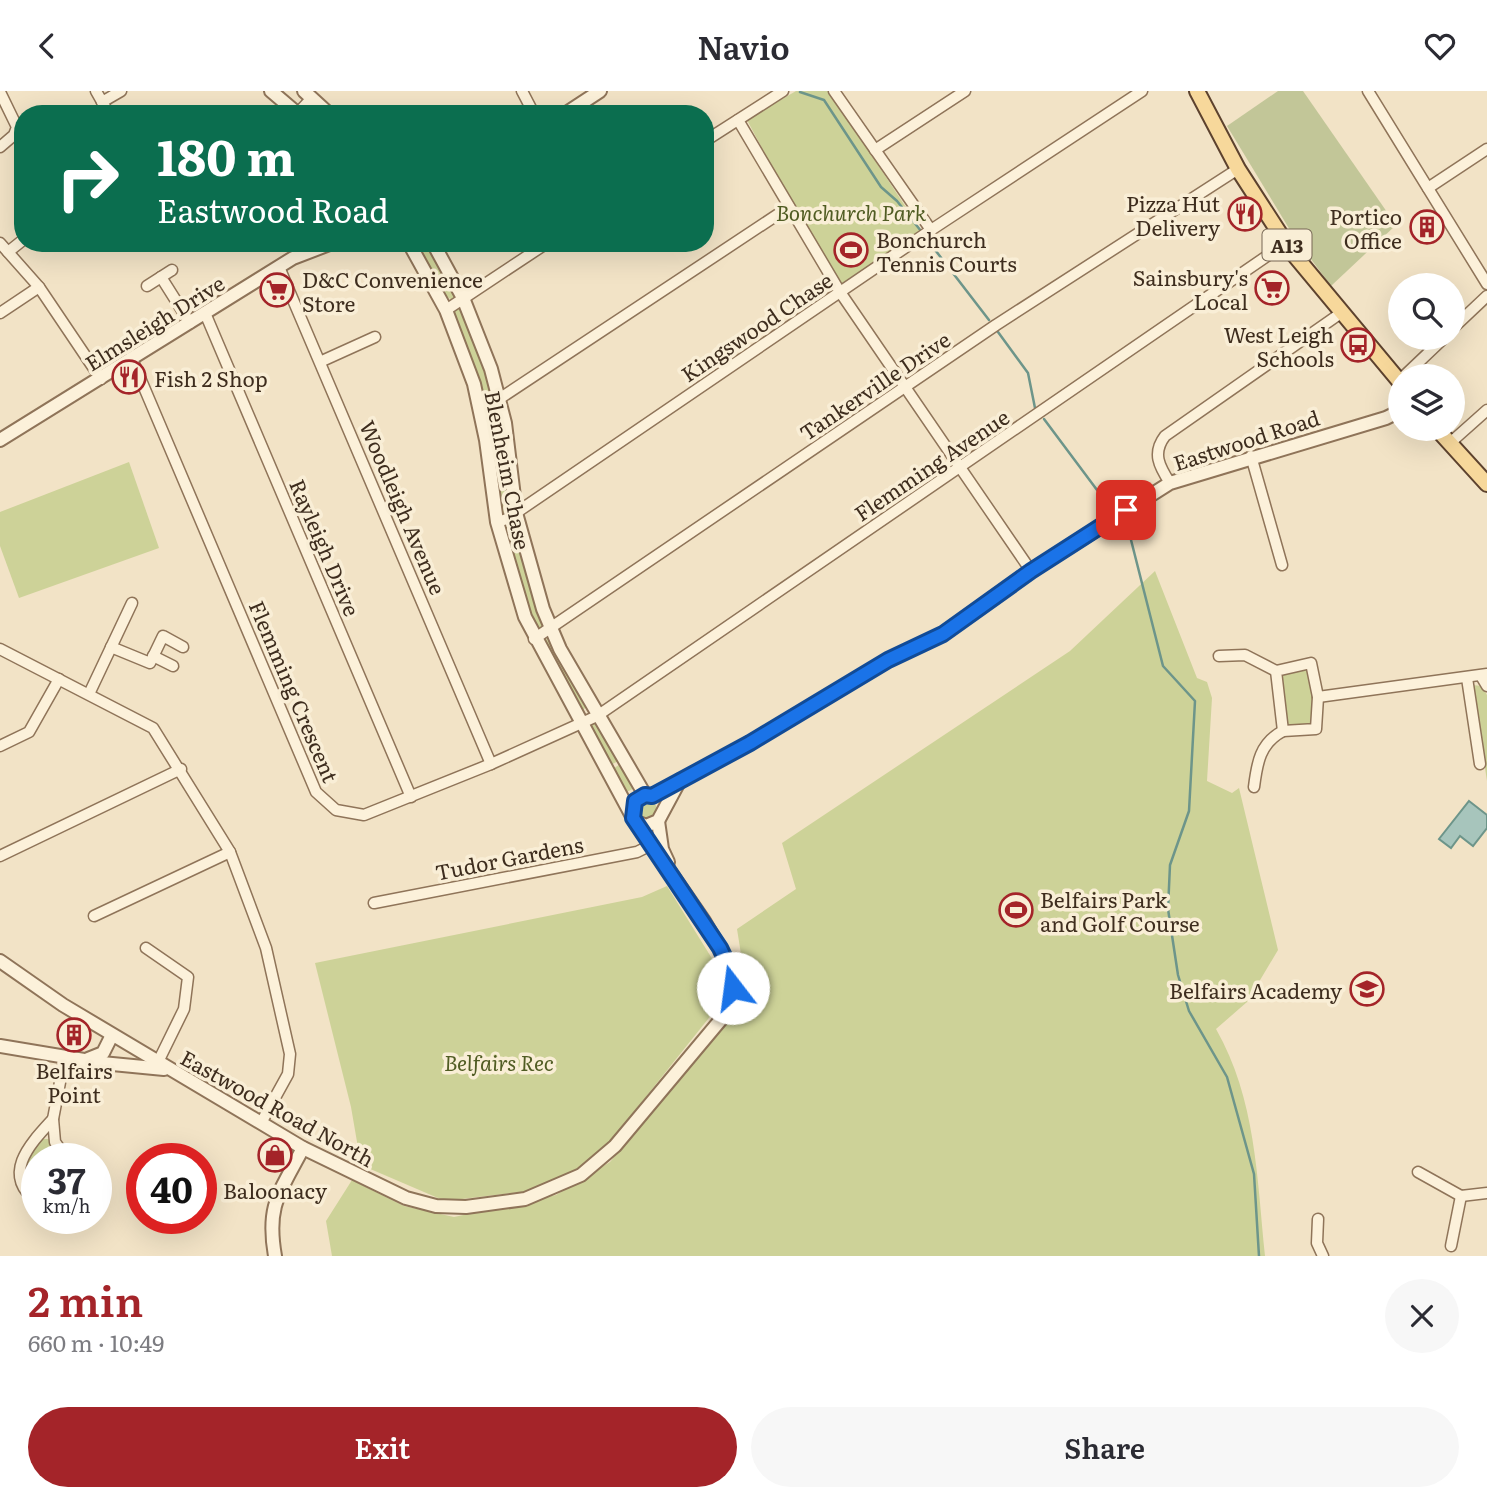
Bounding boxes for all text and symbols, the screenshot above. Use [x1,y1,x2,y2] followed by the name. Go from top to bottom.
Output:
[697,22,790,70] text: Navio
[28,27,66,65] icon: back
[1421,27,1459,65] icon: heart
[157,118,295,191] text: 180 m
[42,133,133,224] icon: right
[157,185,389,233] text: Eastwood Road
[1126,187,1221,242] place label: Pizza Hut Delivery
[1226,195,1264,233] restaurant icon: Pizza Hut Delivery
[776,196,927,227] park label: Bonchurch Park
[1329,200,1402,255] place label: Portico Office
[1408,208,1446,246] building icon: Portico Office
[876,223,1017,278] place label: Bonchurch Tennis Courts
[1262,229,1312,261] road number: A13
[832,231,870,269] sports icon: Bonchurch Tennis Courts
[1133,261,1248,316] place label: Sainsbury's Local
[302,263,483,318] place label: D&C Convenience Store
[674,264,838,388] street label: Kingswood Chase
[78,267,230,377] street label: Elmsleigh Drive
[1253,269,1291,307] supermarket icon: Sainsbury's Local
[258,271,296,309] supermarket icon: D&C Convenience Store
[1388,273,1465,441] map controls
[1388,273,1465,350] button: search
[1224,318,1334,373] place label: West Leigh Schools
[792,323,956,447] street label: Tankerville Drive
[1339,326,1377,364] bus stop icon: West Leigh Schools
[110,358,148,396] restaurant icon: Fish 2 Shop
[154,362,268,393] place label: Fish 2 Shop
[1388,364,1465,441] button: layers
[478,388,540,552] street label: Blenheim Chase
[847,400,1015,527] street label: Flemming Avenue
[1169,401,1323,477] street label: Eastwood Road
[353,415,455,599] street label: Woodleigh Avenue
[283,474,369,620] street label: Rayleigh Drive
[1096,480,1156,540] pin
[1107,491,1145,529] icon: arrive
[243,595,347,787] street label: Flemming Crescent
[432,827,586,887] street label: Tudor Gardens
[1040,883,1200,938] place label: Belfairs Park and Golf Course
[997,891,1035,929] sports icon: Belfairs Park and Golf Course
[696,951,770,1025] position arrow
[1348,970,1386,1008] school or university icon: Belfairs Academy
[1169,974,1343,1005] place label: Belfairs Academy
[55,1016,93,1054] building icon: Belfairs Point
[175,1041,381,1173] street label: Eastwood Road North
[444,1046,554,1077] park label: Belfairs Rec
[35,1054,113,1109] place label: Belfairs Point
[256,1136,294,1174] shop icon: Baloonacy
[126,1143,217,1234] speed limit sign: 40
[48,1153,85,1205] text: 37
[223,1174,328,1205] place label: Baloonacy
[43,1192,90,1219] text: km/h
[28,1268,143,1330] text: 2 min
[1385,1279,1459,1353] button: close
[28,1325,164,1359] text: 660 m · 10:49
[28,1407,737,1487] button: Exit
[751,1407,1459,1487] button: Share

